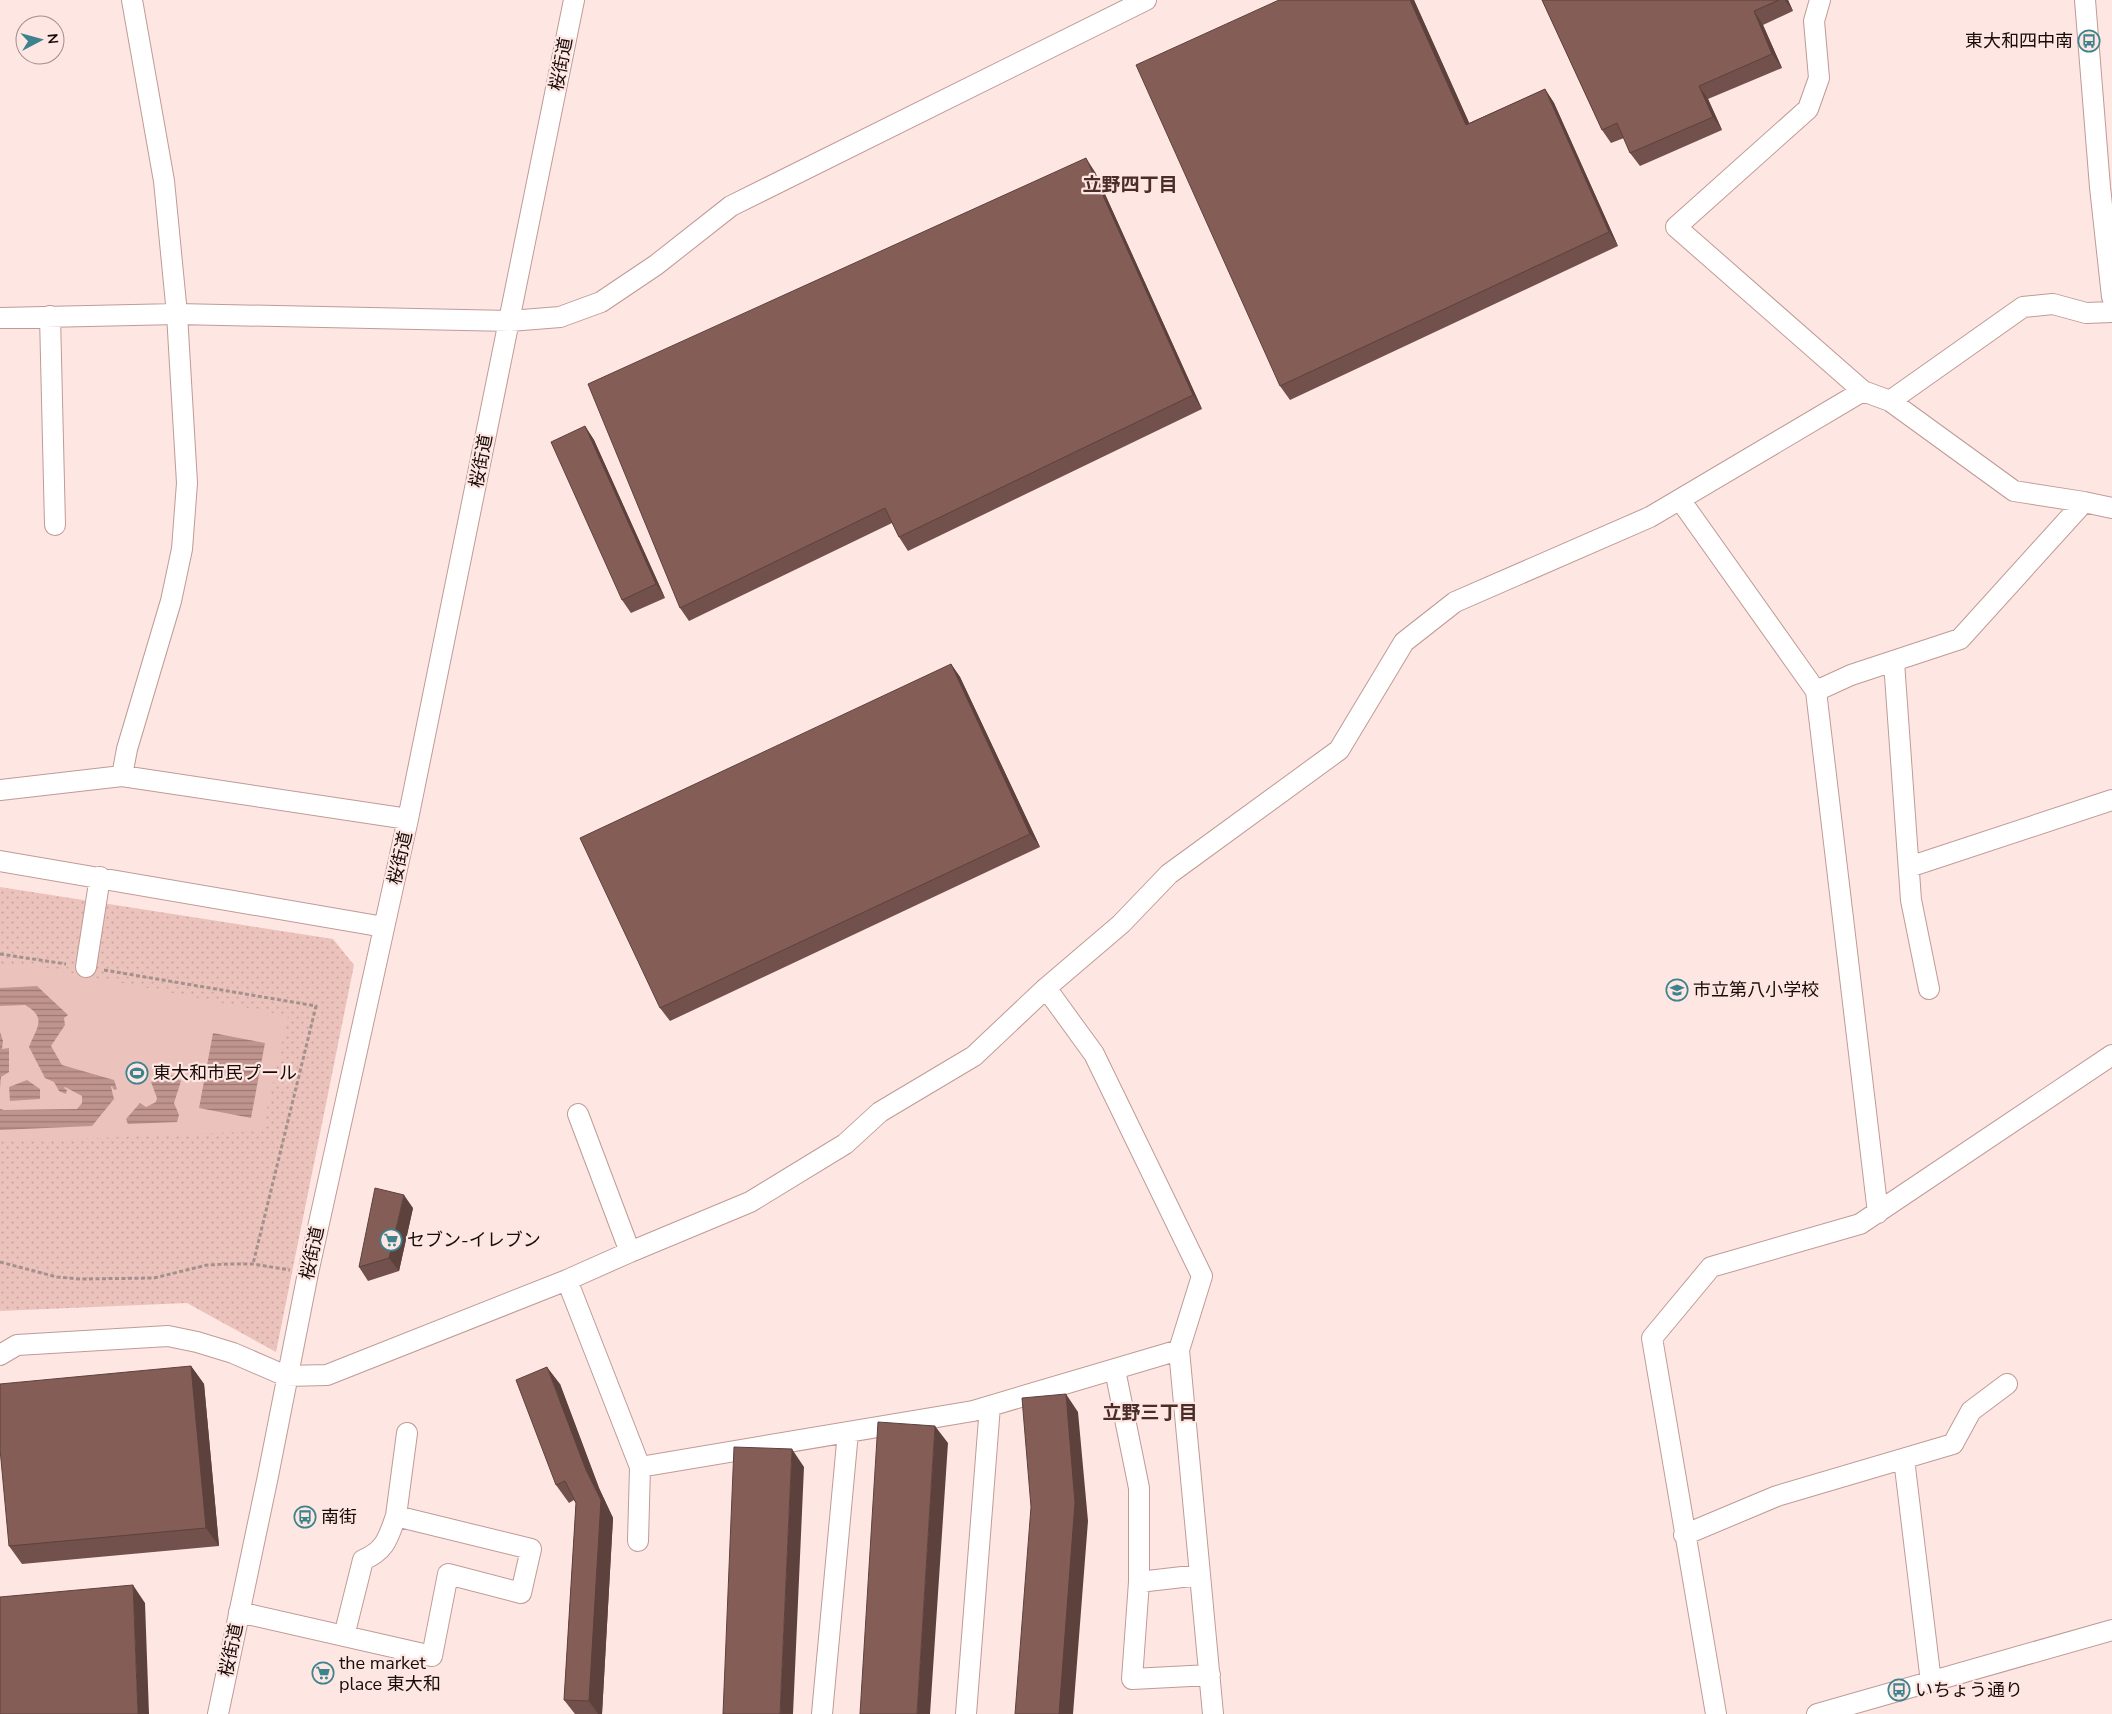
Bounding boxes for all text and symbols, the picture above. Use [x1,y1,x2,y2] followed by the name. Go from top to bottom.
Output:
[15,15,65,65] north arrow
[1965,29,2073,53] place label: 東大和四中南
[2077,29,2101,53] bus stop icon: 東大和四中南
[42,32,62,45] text: N
[544,35,578,93] street label: 桜街道
[1082,172,1178,198] district label: 立野四丁目
[464,432,498,490] street label: 桜街道
[382,829,418,887] street label: 桜街道
[1665,978,1689,1002] school or university icon: 市立第八小学校
[1693,978,1819,1002] place label: 市立第八小学校
[125,1061,149,1085] sports icon: 東大和市民プール
[153,1061,297,1085] place label: 東大和市民プール
[295,1224,329,1282] street label: 桜街道
[379,1228,403,1252] supermarket icon: セブン-イレブン
[407,1228,541,1252] place label: セブン-イレブン
[1102,1400,1198,1426] district label: 立野三丁目
[293,1505,317,1529] bus stop icon: 南街
[321,1505,357,1529] place label: 南街
[214,1621,248,1679] street label: 桜街道
[339,1651,441,1696] place label: the market place 東大和
[311,1661,335,1685] supermarket icon: the market place 東大和
[1887,1678,1911,1702] bus stop icon: いちょう通り
[1915,1678,2023,1702] place label: いちょう通り

